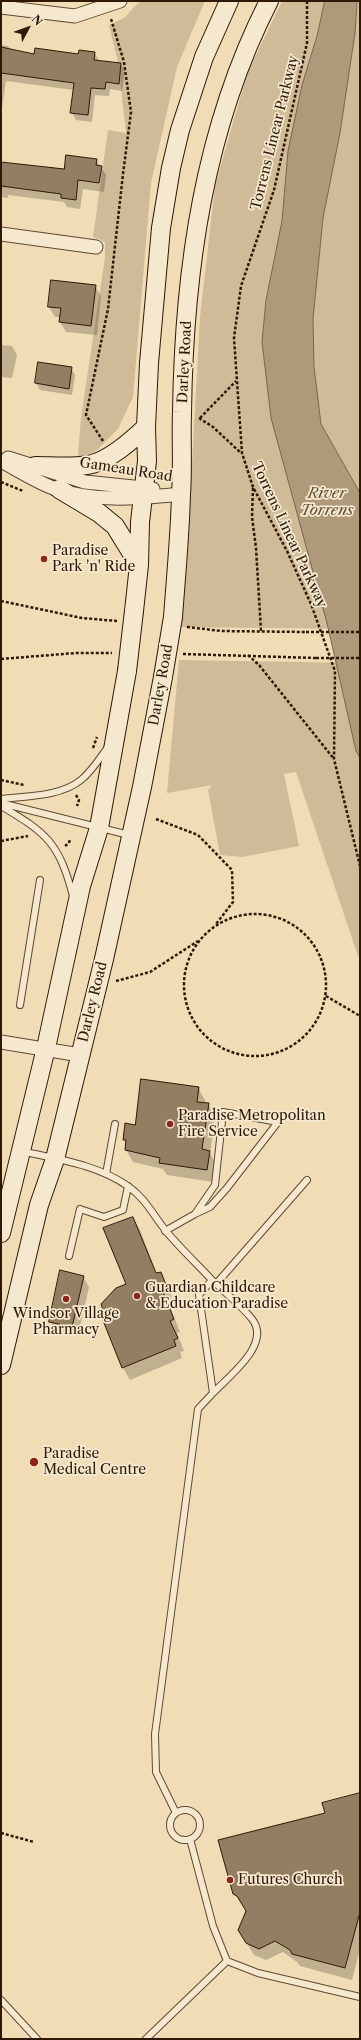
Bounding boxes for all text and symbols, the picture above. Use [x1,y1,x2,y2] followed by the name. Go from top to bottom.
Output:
[8,8,48,48] north arrow
[29,12,45,28] text: N
[248,54,302,212] street label: Torrens Linear Parkway
[174,320,196,404] street label: Darley Road
[78,454,174,486] street label: Gameau Road
[248,459,330,611] street label: Torrens Linear Parkway
[300,485,354,520] water label: River Torrens
[52,543,135,576] place label: Paradise Park 'n' Ride
[39,554,49,564] marker: Paradise Park 'n' Ride
[146,643,176,727] street label: Darley Road
[75,960,111,1044] street label: Darley Road
[178,1108,326,1140] place label: Paradise Metropolitan Fire Service
[165,1119,175,1129] marker: Paradise Metropolitan Fire Service
[145,1280,288,1312] place label: Guardian Childcare & Education Paradise
[132,1291,142,1301] marker: Guardian Childcare & Education Paradise
[61,1294,71,1304] marker: Windsor Village Pharmacy
[13,1306,119,1338] place label: Windsor Village Pharmacy
[43,1446,146,1478] place label: Paradise Medical Centre
[28,1456,40,1468] marker: Paradise Medical Centre
[238,1872,343,1888] place label: Futures Church
[225,1875,235,1885] marker: Futures Church

